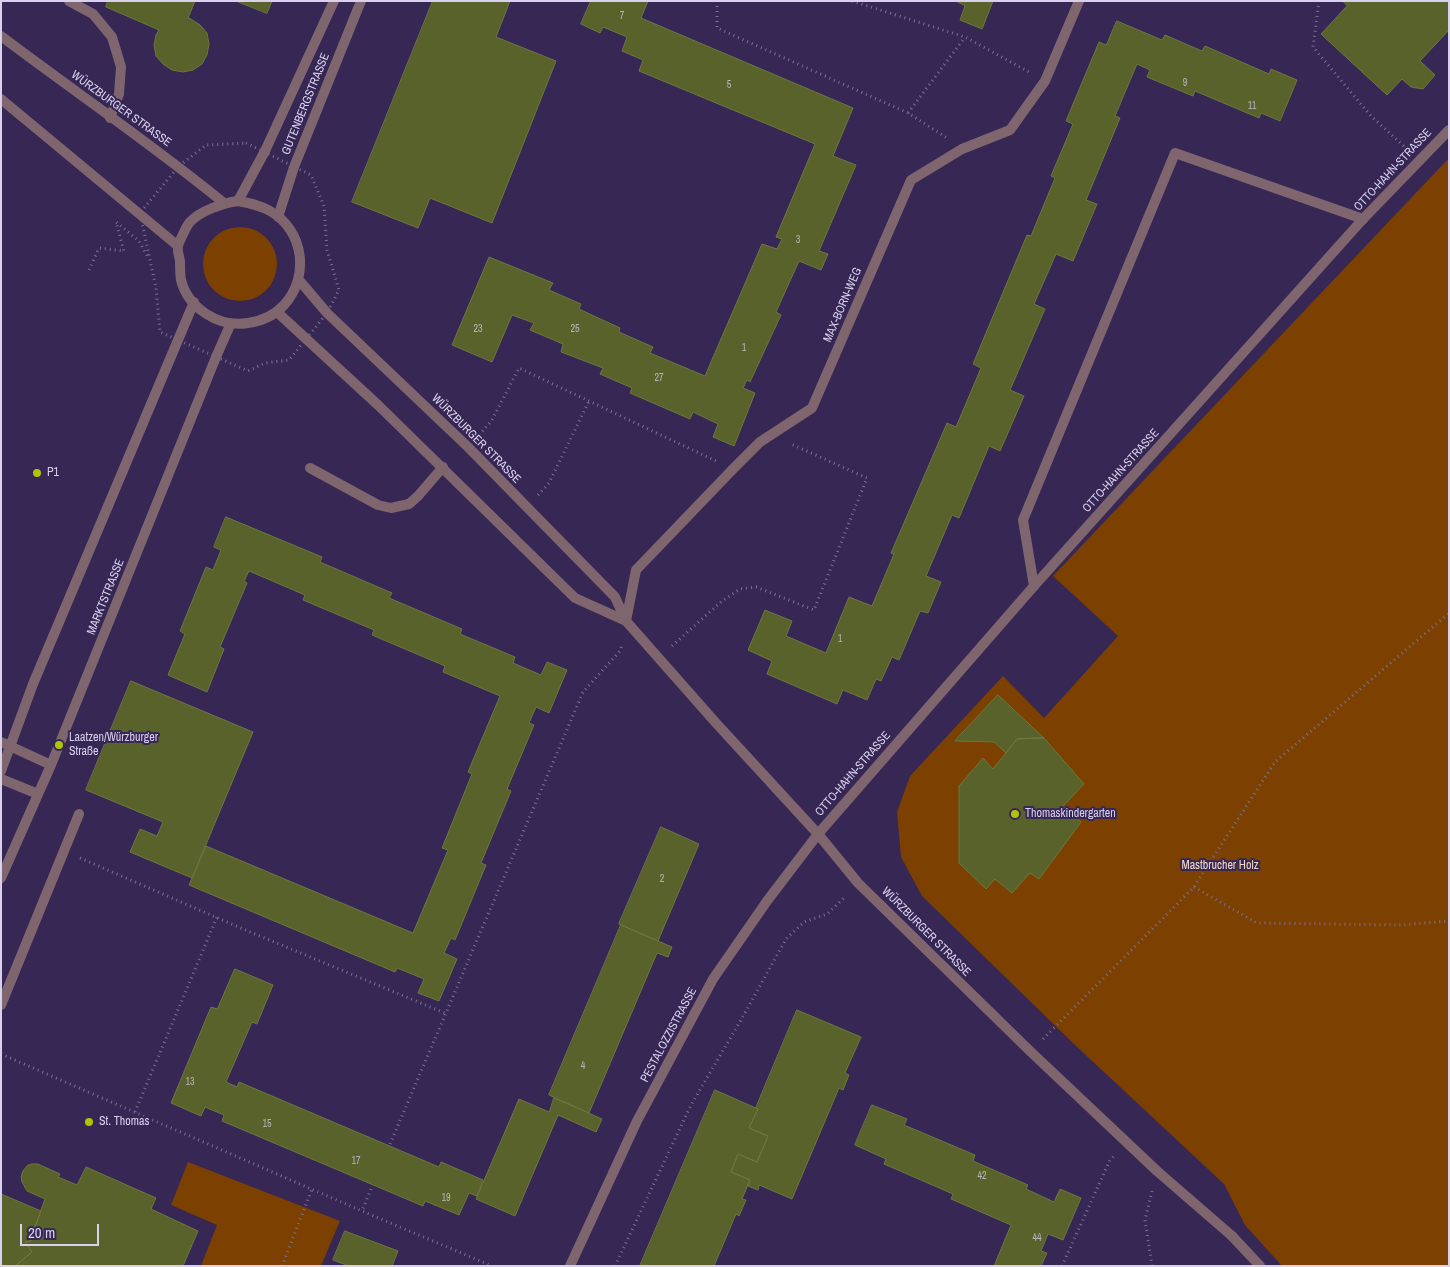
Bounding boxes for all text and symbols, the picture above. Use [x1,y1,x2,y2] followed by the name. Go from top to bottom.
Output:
[620,10,624,22] house number: 7
[279,51,333,157] street label: GUTENBERGSTRASSE
[68,68,174,150] street label: WÜRZBURGER STRASSE
[1183,77,1187,89] house number: 9
[727,79,731,91] house number: 5
[1248,100,1256,112] house number: 11
[1351,126,1435,214] street label: OTTO-HAHN-STRASSE
[796,234,800,246] house number: 3
[821,265,865,345] street label: MAX-BORN-WEG
[473,323,483,335] house number: 23
[570,323,580,335] house number: 25
[742,342,746,354] house number: 1
[654,372,664,384] house number: 27
[428,391,524,487] street label: WÜRZBURGER STRASSE
[1080,426,1162,516] street label: OTTO-HAHN-STRASSE
[47,466,59,480] place label: P1
[31,467,43,479] marker: P1
[84,557,128,637] street label: MARKTSTRASSE
[838,633,842,645] house number: 1
[812,729,894,819] street label: OTTO-HAHN-STRASSE
[69,731,158,759] place label: Laatzen/Würzburger Straße
[53,739,65,751] marker: Laatzen/Würzburger Straße
[1025,807,1116,821] place label: Thomaskindergarten
[1009,808,1021,820] marker: Thomaskindergarten
[1181,859,1259,873] park label: Mastbrucher Holz
[660,873,664,885] house number: 2
[878,884,974,980] street label: WÜRZBURGER STRASSE
[638,985,700,1085] street label: PESTALOZZISTRASSE
[581,1060,585,1072] house number: 4
[185,1076,195,1088] house number: 13
[99,1115,149,1129] place label: St. Thomas
[83,1116,95,1128] marker: St. Thomas
[262,1118,272,1130] house number: 15
[351,1155,361,1167] house number: 17
[977,1170,987,1182] house number: 42
[441,1192,451,1204] house number: 19
[22,1214,101,1246] scale bar
[28,1222,55,1243] text: 20 m
[1032,1232,1042,1244] house number: 44

